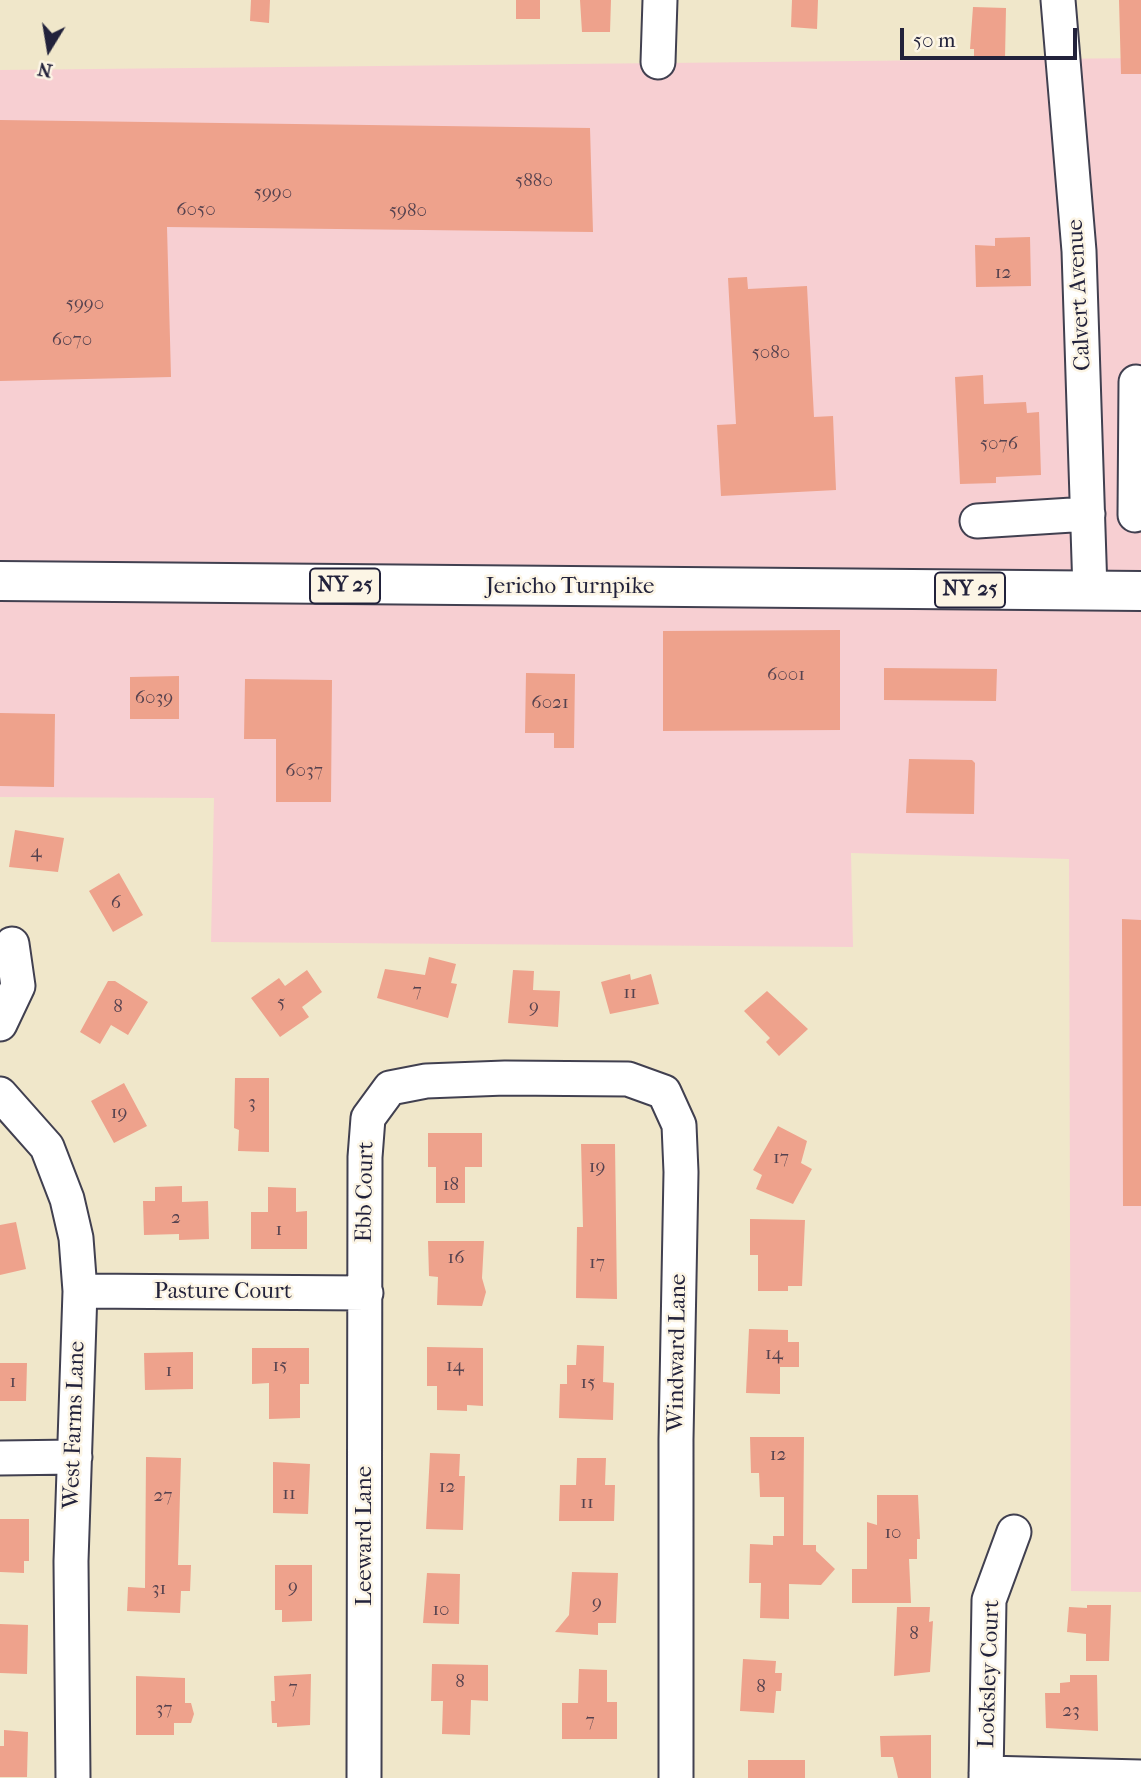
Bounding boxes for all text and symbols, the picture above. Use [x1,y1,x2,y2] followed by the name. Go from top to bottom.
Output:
[14,14,84,84] north arrow
[903,14,1080,58] scale bar
[913,28,956,52] text: 50 m
[36,57,54,82] text: N
[515,170,553,192] house number: 5880
[254,182,292,204] house number: 5990
[176,199,216,221] house number: 6050
[389,200,427,222] house number: 5980
[1062,218,1098,372] street label: Calvert Avenue
[995,262,1011,284] house number: 12
[66,293,104,315] house number: 5990
[52,329,92,351] house number: 6070
[752,342,790,364] house number: 5080
[980,433,1018,455] house number: 5076
[310,568,380,604] road number: NY 25
[935,572,1005,608] road number: NY 25
[486,573,654,601] street label: Jericho Turnpike
[767,664,805,686] house number: 6001
[135,687,173,709] house number: 6039
[531,692,569,714] house number: 6021
[285,760,323,782] house number: 6037
[30,841,42,863] house number: 4
[111,892,121,914] house number: 6
[412,980,422,1002] house number: 7
[623,982,637,1004] house number: 11
[277,992,285,1014] house number: 5
[113,996,123,1018] house number: 8
[529,996,539,1018] house number: 9
[248,1092,256,1114] house number: 3
[111,1102,127,1124] house number: 19
[351,1141,381,1243] street label: Ebb Court
[773,1147,789,1169] house number: 17
[589,1156,605,1178] house number: 19
[443,1174,459,1196] house number: 18
[171,1207,181,1229] house number: 2
[276,1219,282,1241] house number: 1
[448,1247,464,1269] house number: 16
[589,1252,605,1274] house number: 17
[663,1274,693,1432] street label: Windward Lane
[154,1278,292,1306] street label: Pasture Court
[58,1340,92,1510] street label: West Farms Lane
[765,1343,783,1365] house number: 14
[273,1355,287,1377] house number: 15
[446,1355,464,1377] house number: 14
[166,1360,172,1382] house number: 1
[10,1371,16,1393] house number: 1
[581,1372,595,1394] house number: 15
[770,1444,786,1466] house number: 12
[351,1466,379,1606] street label: Leeward Lane
[439,1476,455,1498] house number: 12
[282,1483,296,1505] house number: 11
[154,1485,172,1507] house number: 27
[580,1492,594,1514] house number: 11
[884,1522,902,1544] house number: 10
[288,1576,298,1598] house number: 9
[152,1578,166,1600] house number: 31
[592,1592,602,1614] house number: 9
[432,1599,450,1621] house number: 10
[974,1599,1006,1749] street label: Locksley Court
[909,1623,919,1645] house number: 8
[455,1671,465,1693] house number: 8
[756,1676,766,1698] house number: 8
[288,1677,298,1699] house number: 7
[156,1698,172,1720] house number: 37
[1062,1700,1080,1722] house number: 23
[585,1710,595,1732] house number: 7

